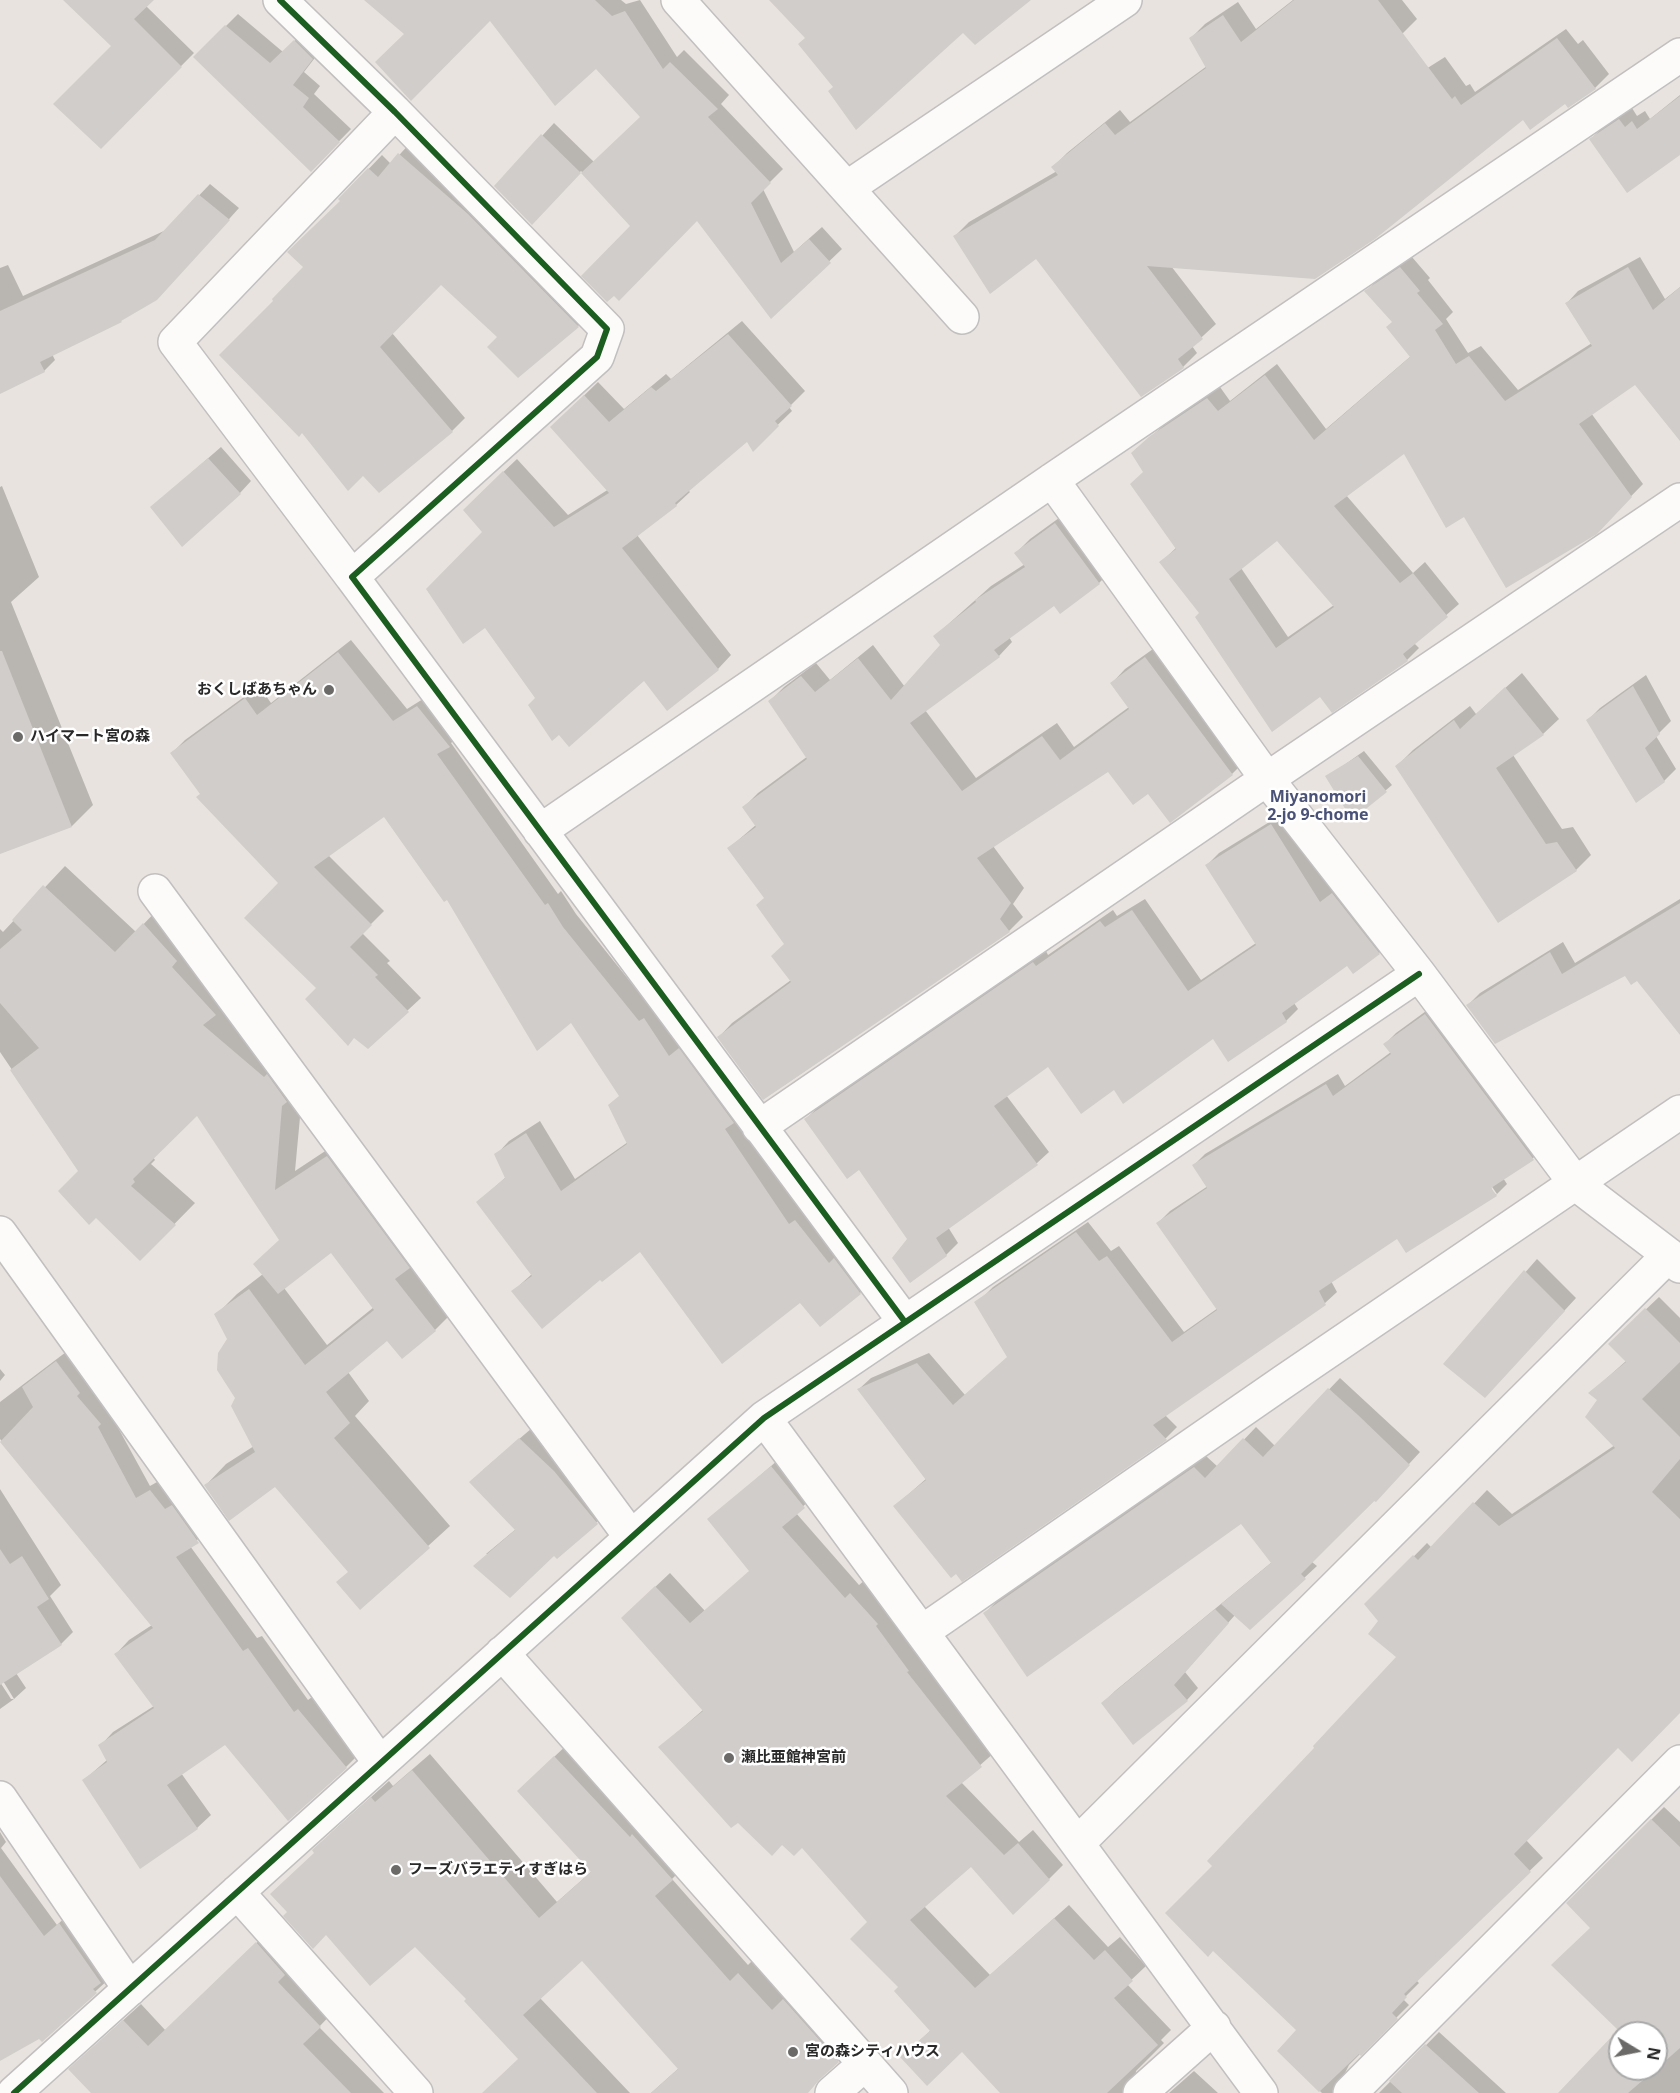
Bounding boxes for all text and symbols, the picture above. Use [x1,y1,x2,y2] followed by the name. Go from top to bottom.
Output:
[197,681,317,699] place label: おくしばあちゃん
[322,683,336,697] marker: おくしばあちゃん
[30,728,150,746] place label: ハイマート宮の森
[11,730,25,744] marker: ハイマート宮の森
[1267,787,1369,825] district label: Miyanomori 2-jo 9-chome
[741,1749,846,1767] place label: 瀬比亜館神宮前
[722,1751,736,1765] marker: 瀬比亜館神宮前
[408,1861,588,1879] place label: フーズバラエティすぎはら
[389,1863,403,1877] marker: フーズバラエティすぎはら
[1608,2021,1668,2081] north arrow
[805,2043,940,2061] place label: 宮の森シティハウス
[786,2045,800,2059] marker: 宮の森シティハウス
[1642,2045,1666,2062] text: N

